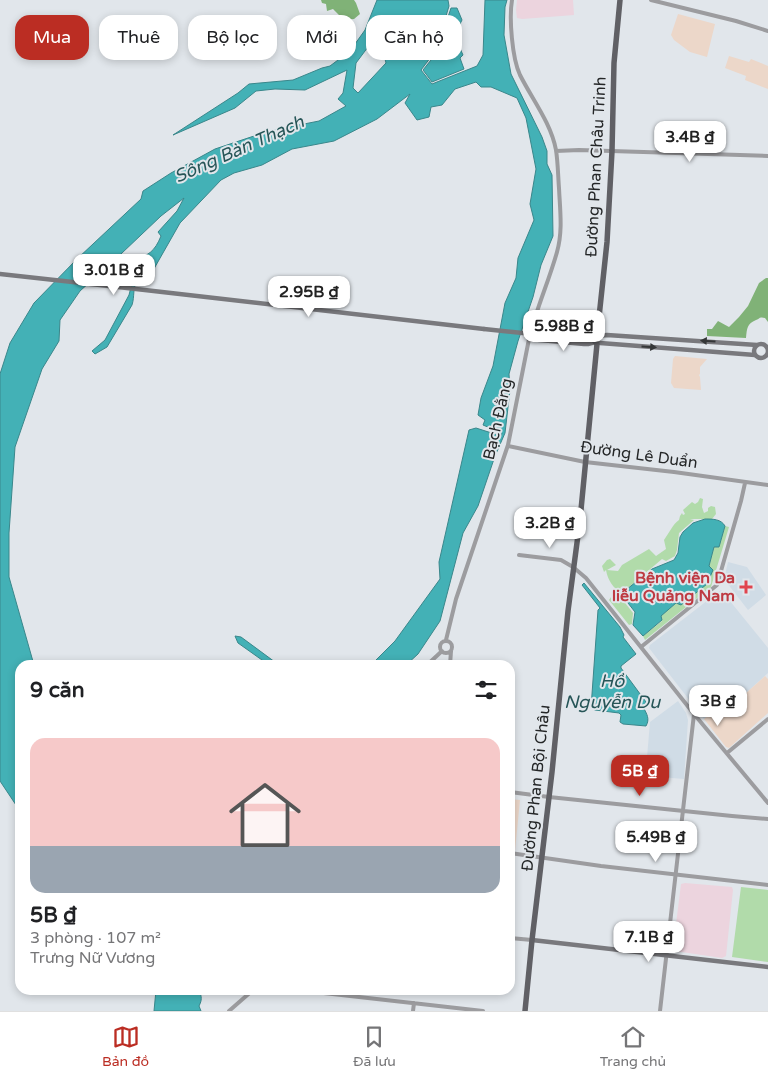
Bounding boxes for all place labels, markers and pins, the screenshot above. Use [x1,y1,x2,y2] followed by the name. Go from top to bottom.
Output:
[649,120,731,163] pin: 3.4B ₫
[68,254,160,296] pin: 3.01B ₫
[263,276,355,318] pin: 2.95B ₫
[518,310,610,352] pin: 5.98B ₫
[509,506,591,549] pin: 3.2B ₫
[612,568,735,606] place label: Bệnh viện Da liễu Quảng Nam
[739,580,753,594] marker: Bệnh viện Da liễu Quảng Nam
[688,684,748,727] pin: 3B ₫
[610,754,670,797] pin: 5B ₫
[610,820,702,863] pin: 5.49B ₫
[608,920,690,963] pin: 7.1B ₫

